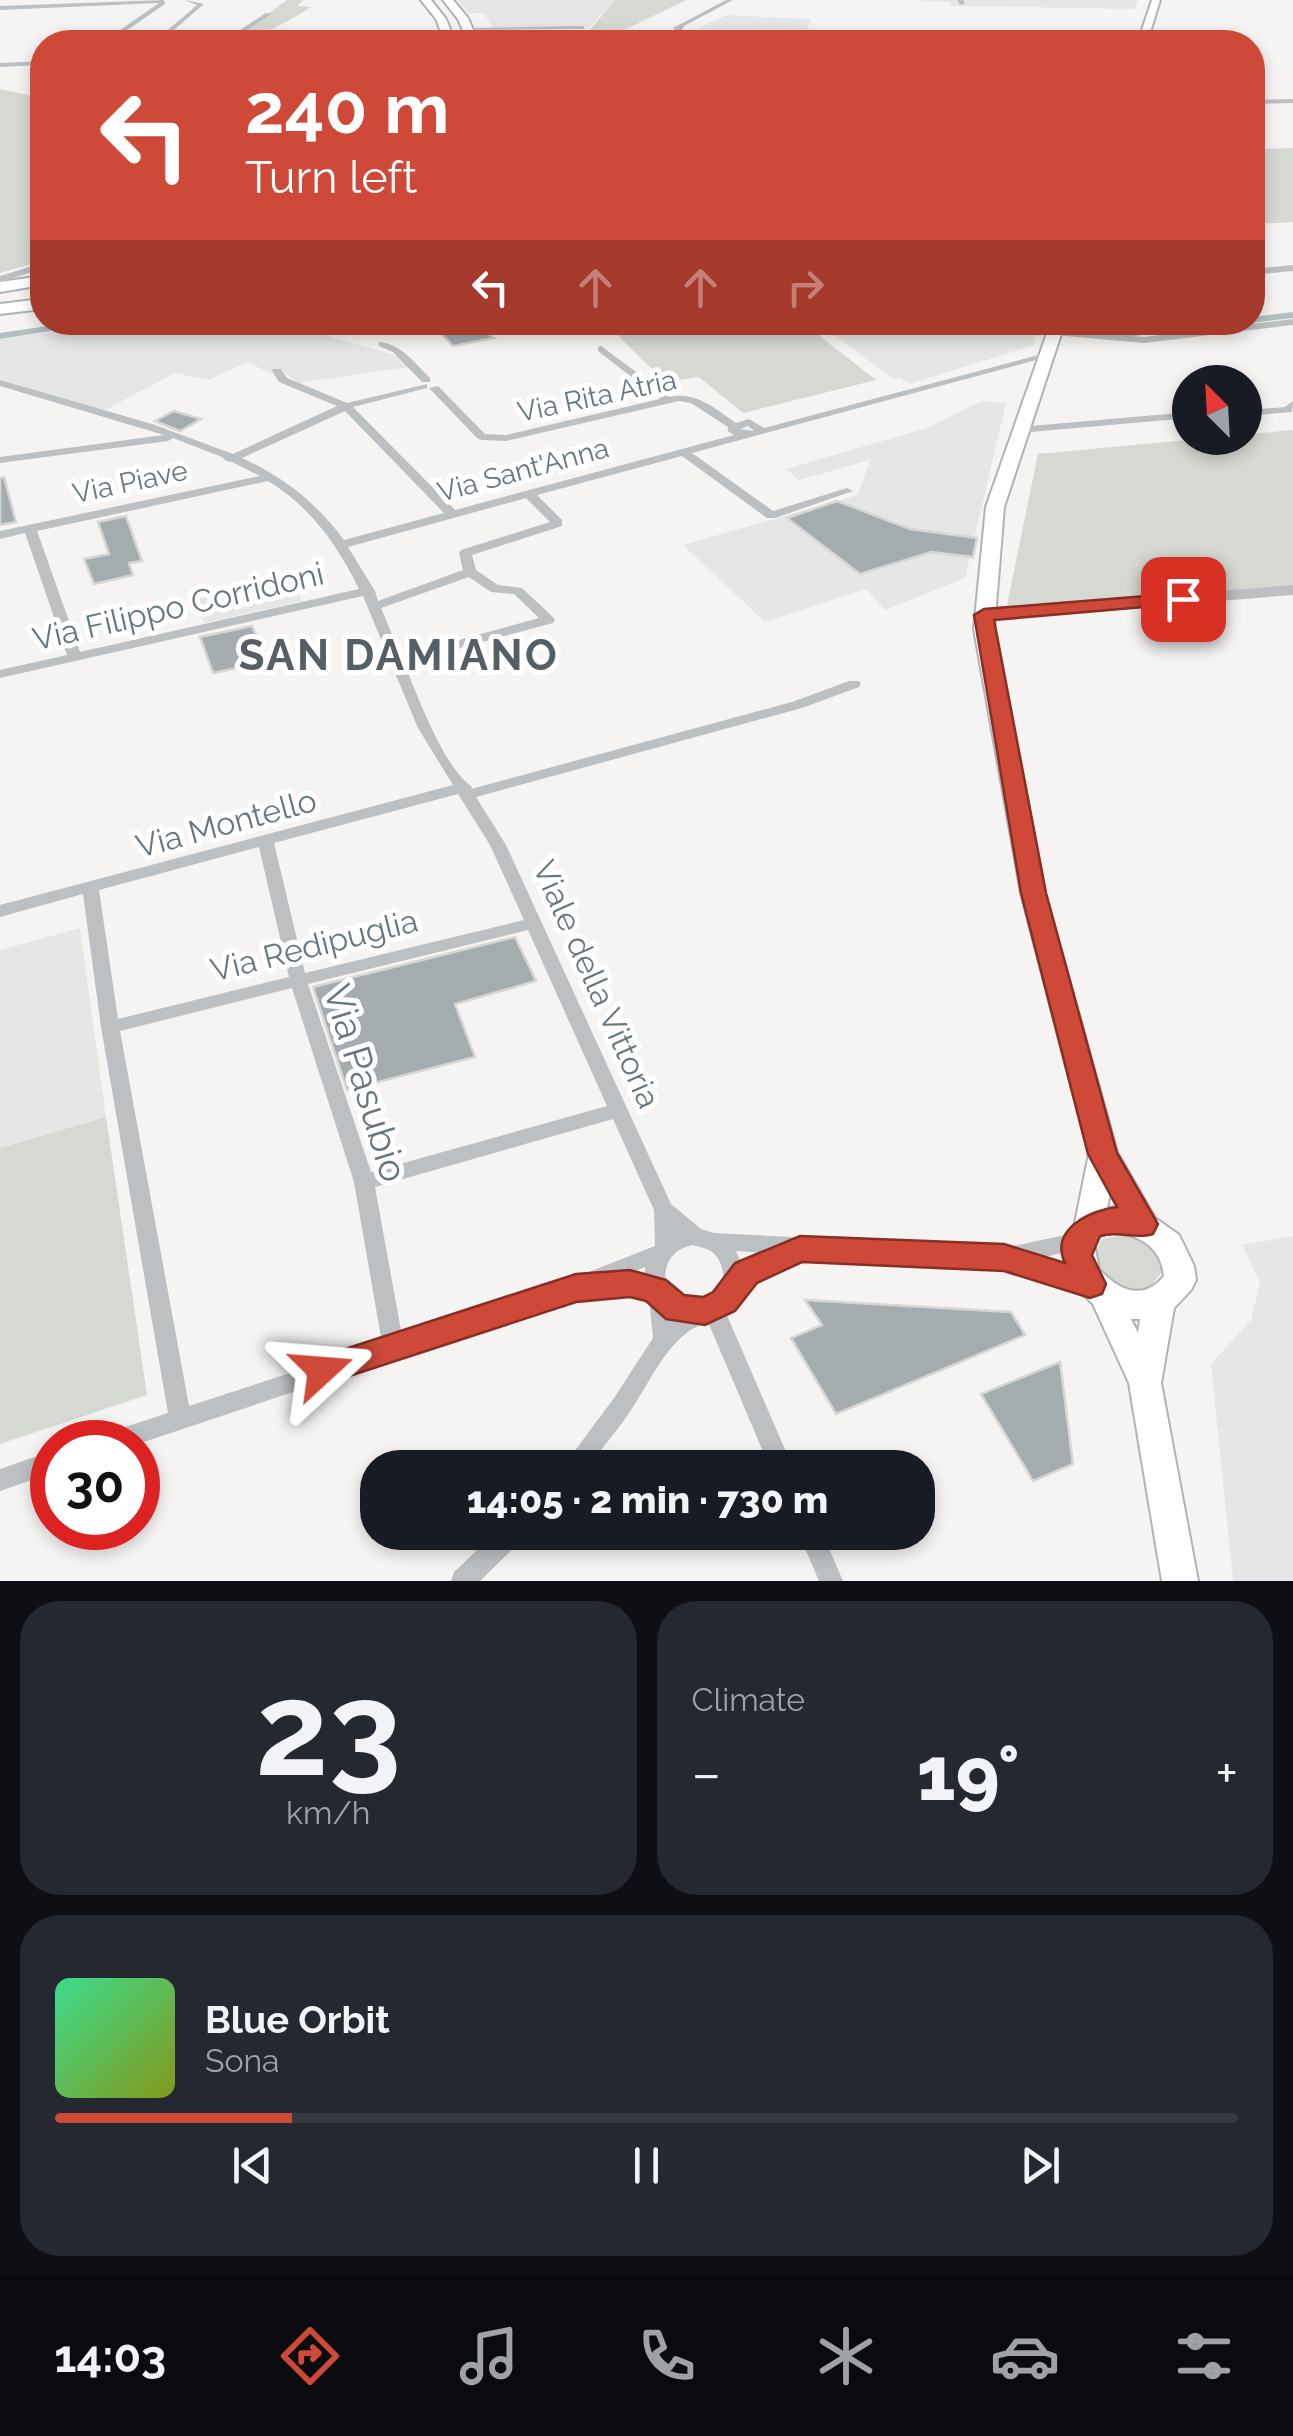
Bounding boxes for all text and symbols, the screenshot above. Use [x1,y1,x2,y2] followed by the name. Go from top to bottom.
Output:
[245,67,449,149] text: 240 m
[80,70,210,200] icon: left
[245,151,417,204] text: Turn left
[463,260,518,315] icon: left
[568,260,623,315] icon: ahead
[673,260,728,315] icon: ahead
[778,260,833,315] icon: right
[515,363,679,429] street label: Via Rita Atria
[1172,365,1262,455] north arrow
[1172,365,1262,455] map controls
[434,431,612,509] street label: Via Sant'Anna
[69,454,191,510] street label: Via Piave
[29,555,327,657] street label: Via Filippo Corridoni
[1141,557,1226,642] pin
[1156,572,1211,627] icon: arrive
[239,631,559,680] district label: SAN DAMIANO
[132,781,320,865] street label: Via Montello
[526,855,668,1113] street label: Viale della Vittoria
[207,901,421,989] street label: Via Redipuglia
[315,979,417,1187] street label: Via Pasubio
[270,1318,374,1422] position arrow
[30,1420,160,1550] speed limit sign: 30
[467,1477,828,1522] text: 14:05 · 2 min · 730 m
[255,1653,401,1805] text: 23
[692,1681,805,1718] text: Climate
[917,1729,1020,1818] text: 19°
[692,1741,721,1806] text: −
[1215,1741,1238,1806] text: +
[286,1794,370,1831] text: km/h
[205,1997,390,2042] text: Blue Orbit
[205,2042,280,2079] text: Sona
[225,2138,280,2193] icon: previous
[619,2138,674,2193] icon: pause
[1013,2138,1068,2193] icon: next
[275,2321,345,2391] icon: directions
[454,2321,524,2391] icon: music
[632,2321,702,2391] icon: phone
[811,2321,881,2391] icon: climate
[990,2321,1060,2391] icon: car
[1169,2321,1239,2391] icon: filters
[54,2330,166,2383] text: 14:03

